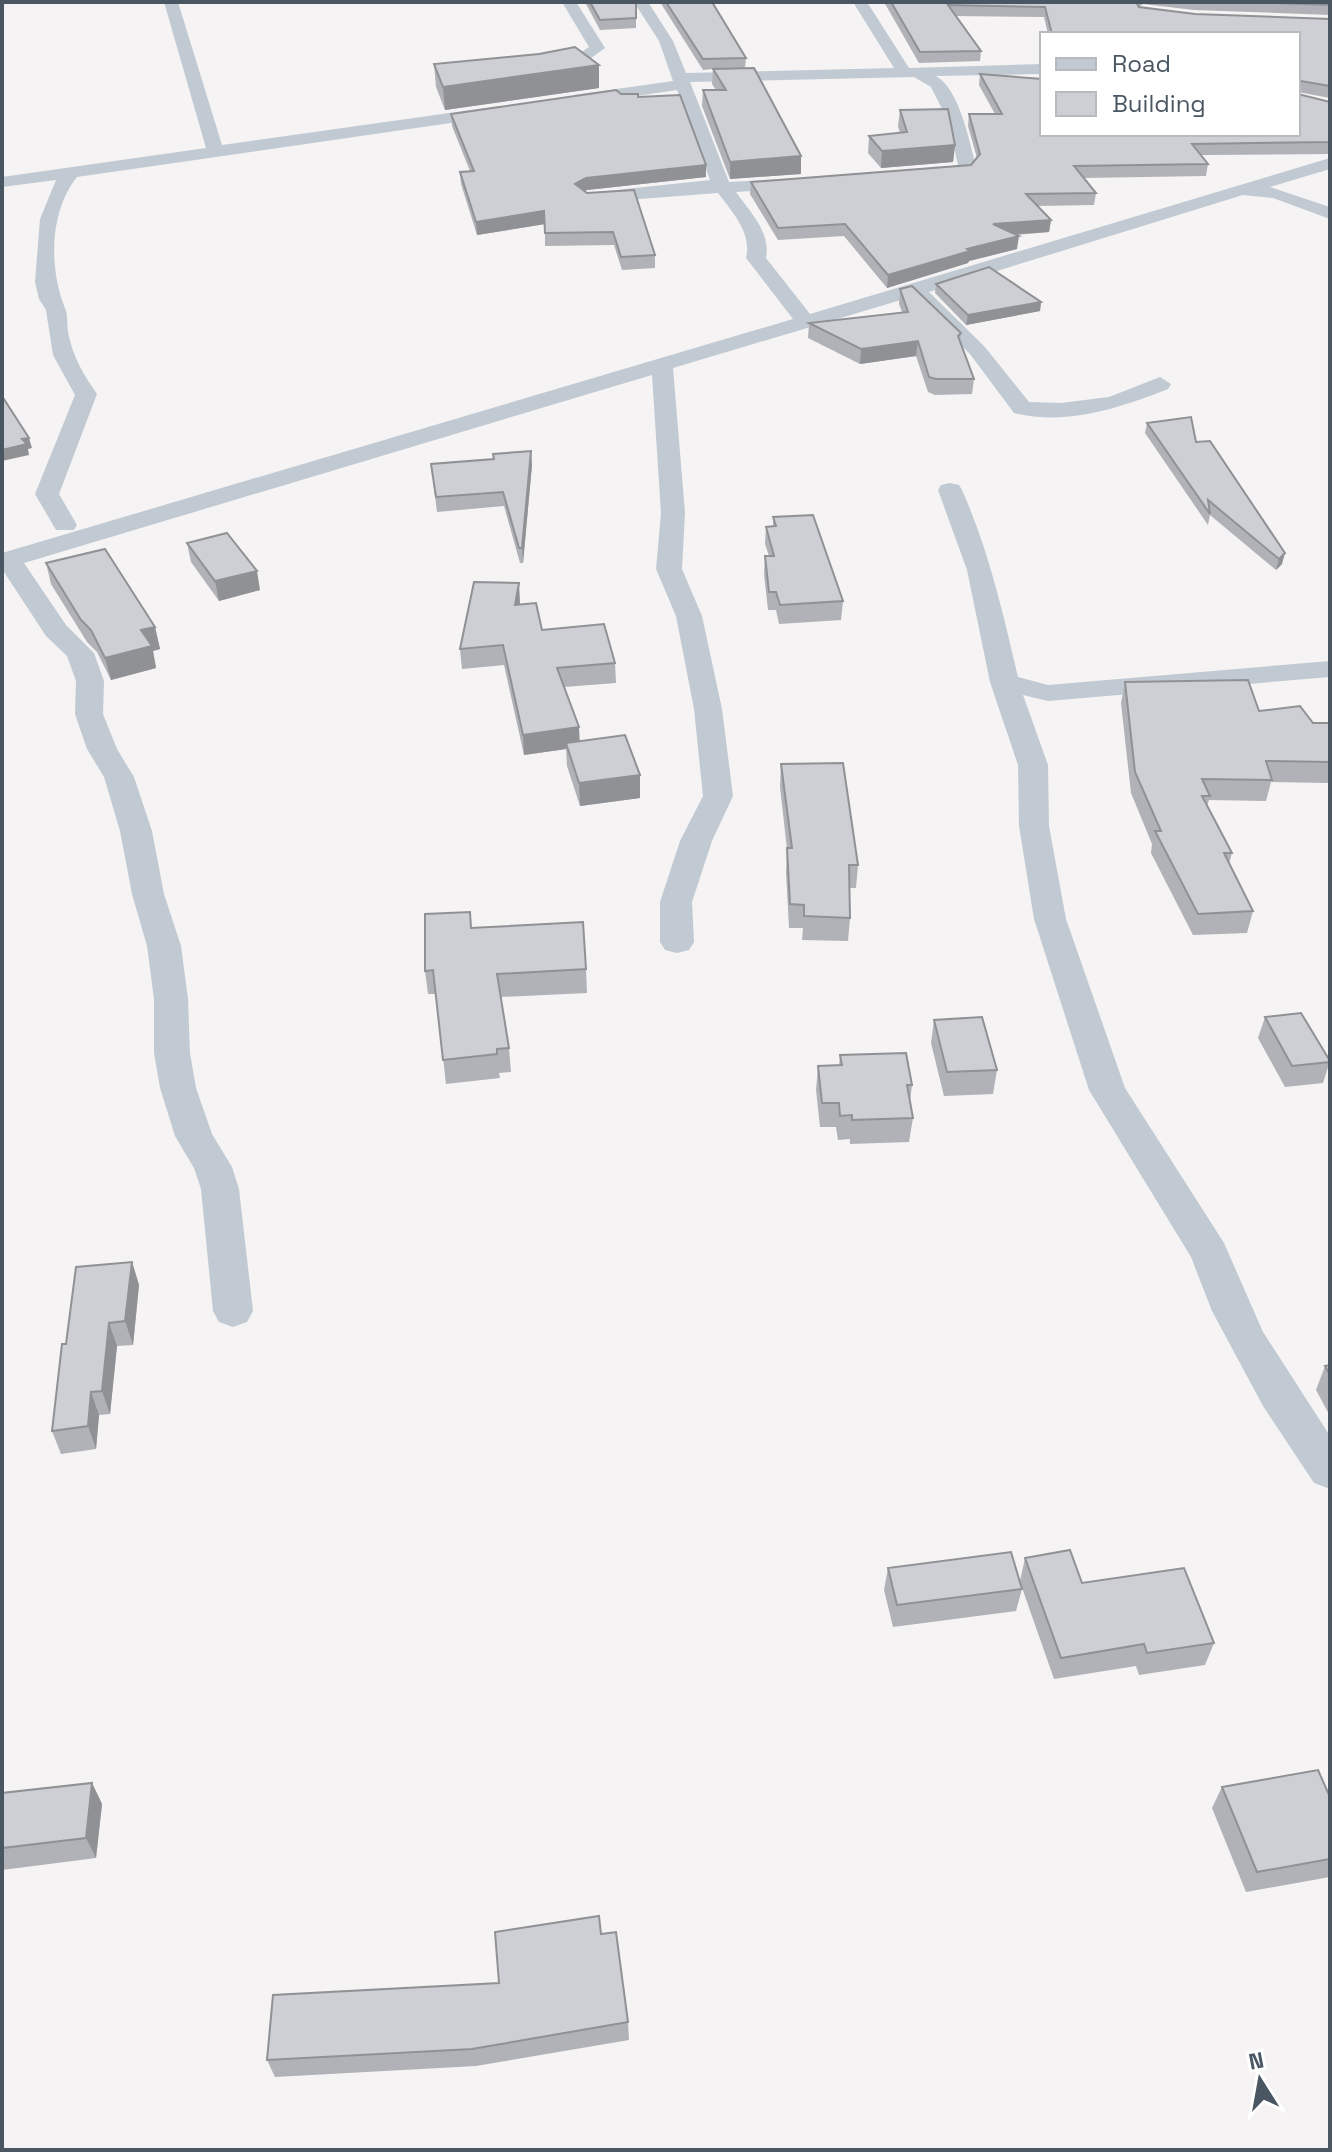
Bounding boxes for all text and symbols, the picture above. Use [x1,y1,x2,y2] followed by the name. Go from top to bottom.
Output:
[1040,32,1300,136] legend
[1112,48,1171,79] text: Road
[1112,88,1206,119] text: Building
[1220,2040,1300,2120] north arrow
[1246,2045,1266,2076] text: N

